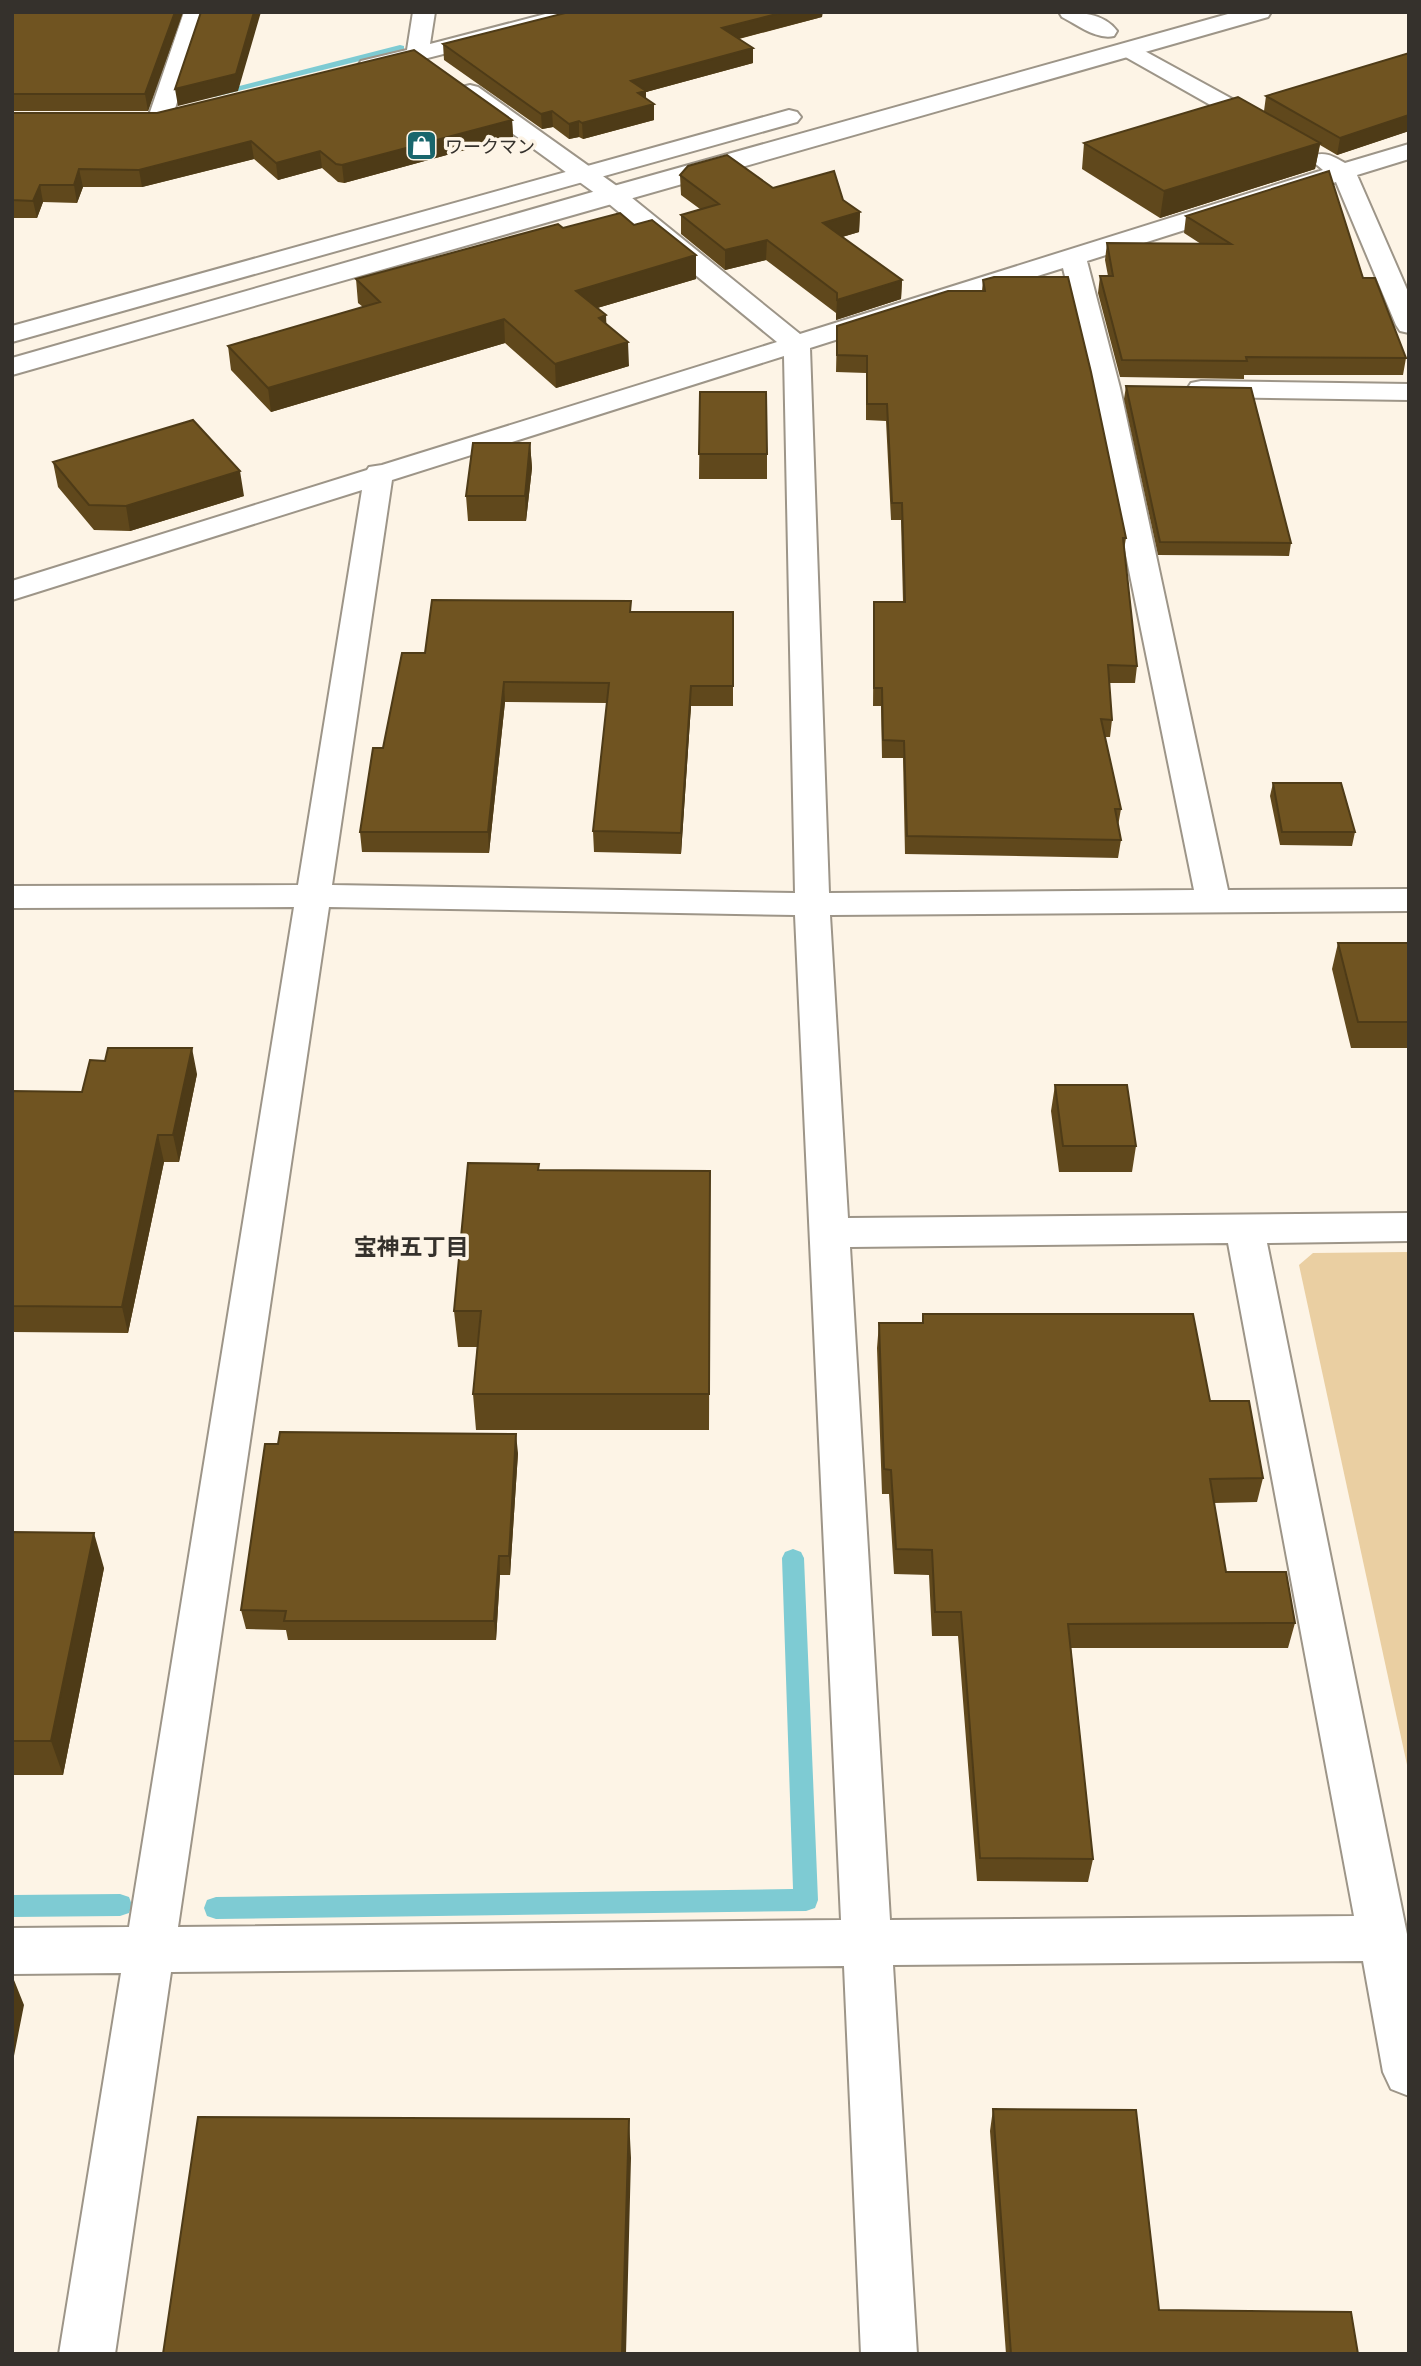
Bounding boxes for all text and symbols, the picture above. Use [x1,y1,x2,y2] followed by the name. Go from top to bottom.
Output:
[405,129,439,163] shop icon: ワークマン
[445,135,535,158] place label: ワークマン
[354,1232,469,1261] district label: 宝神五丁目

